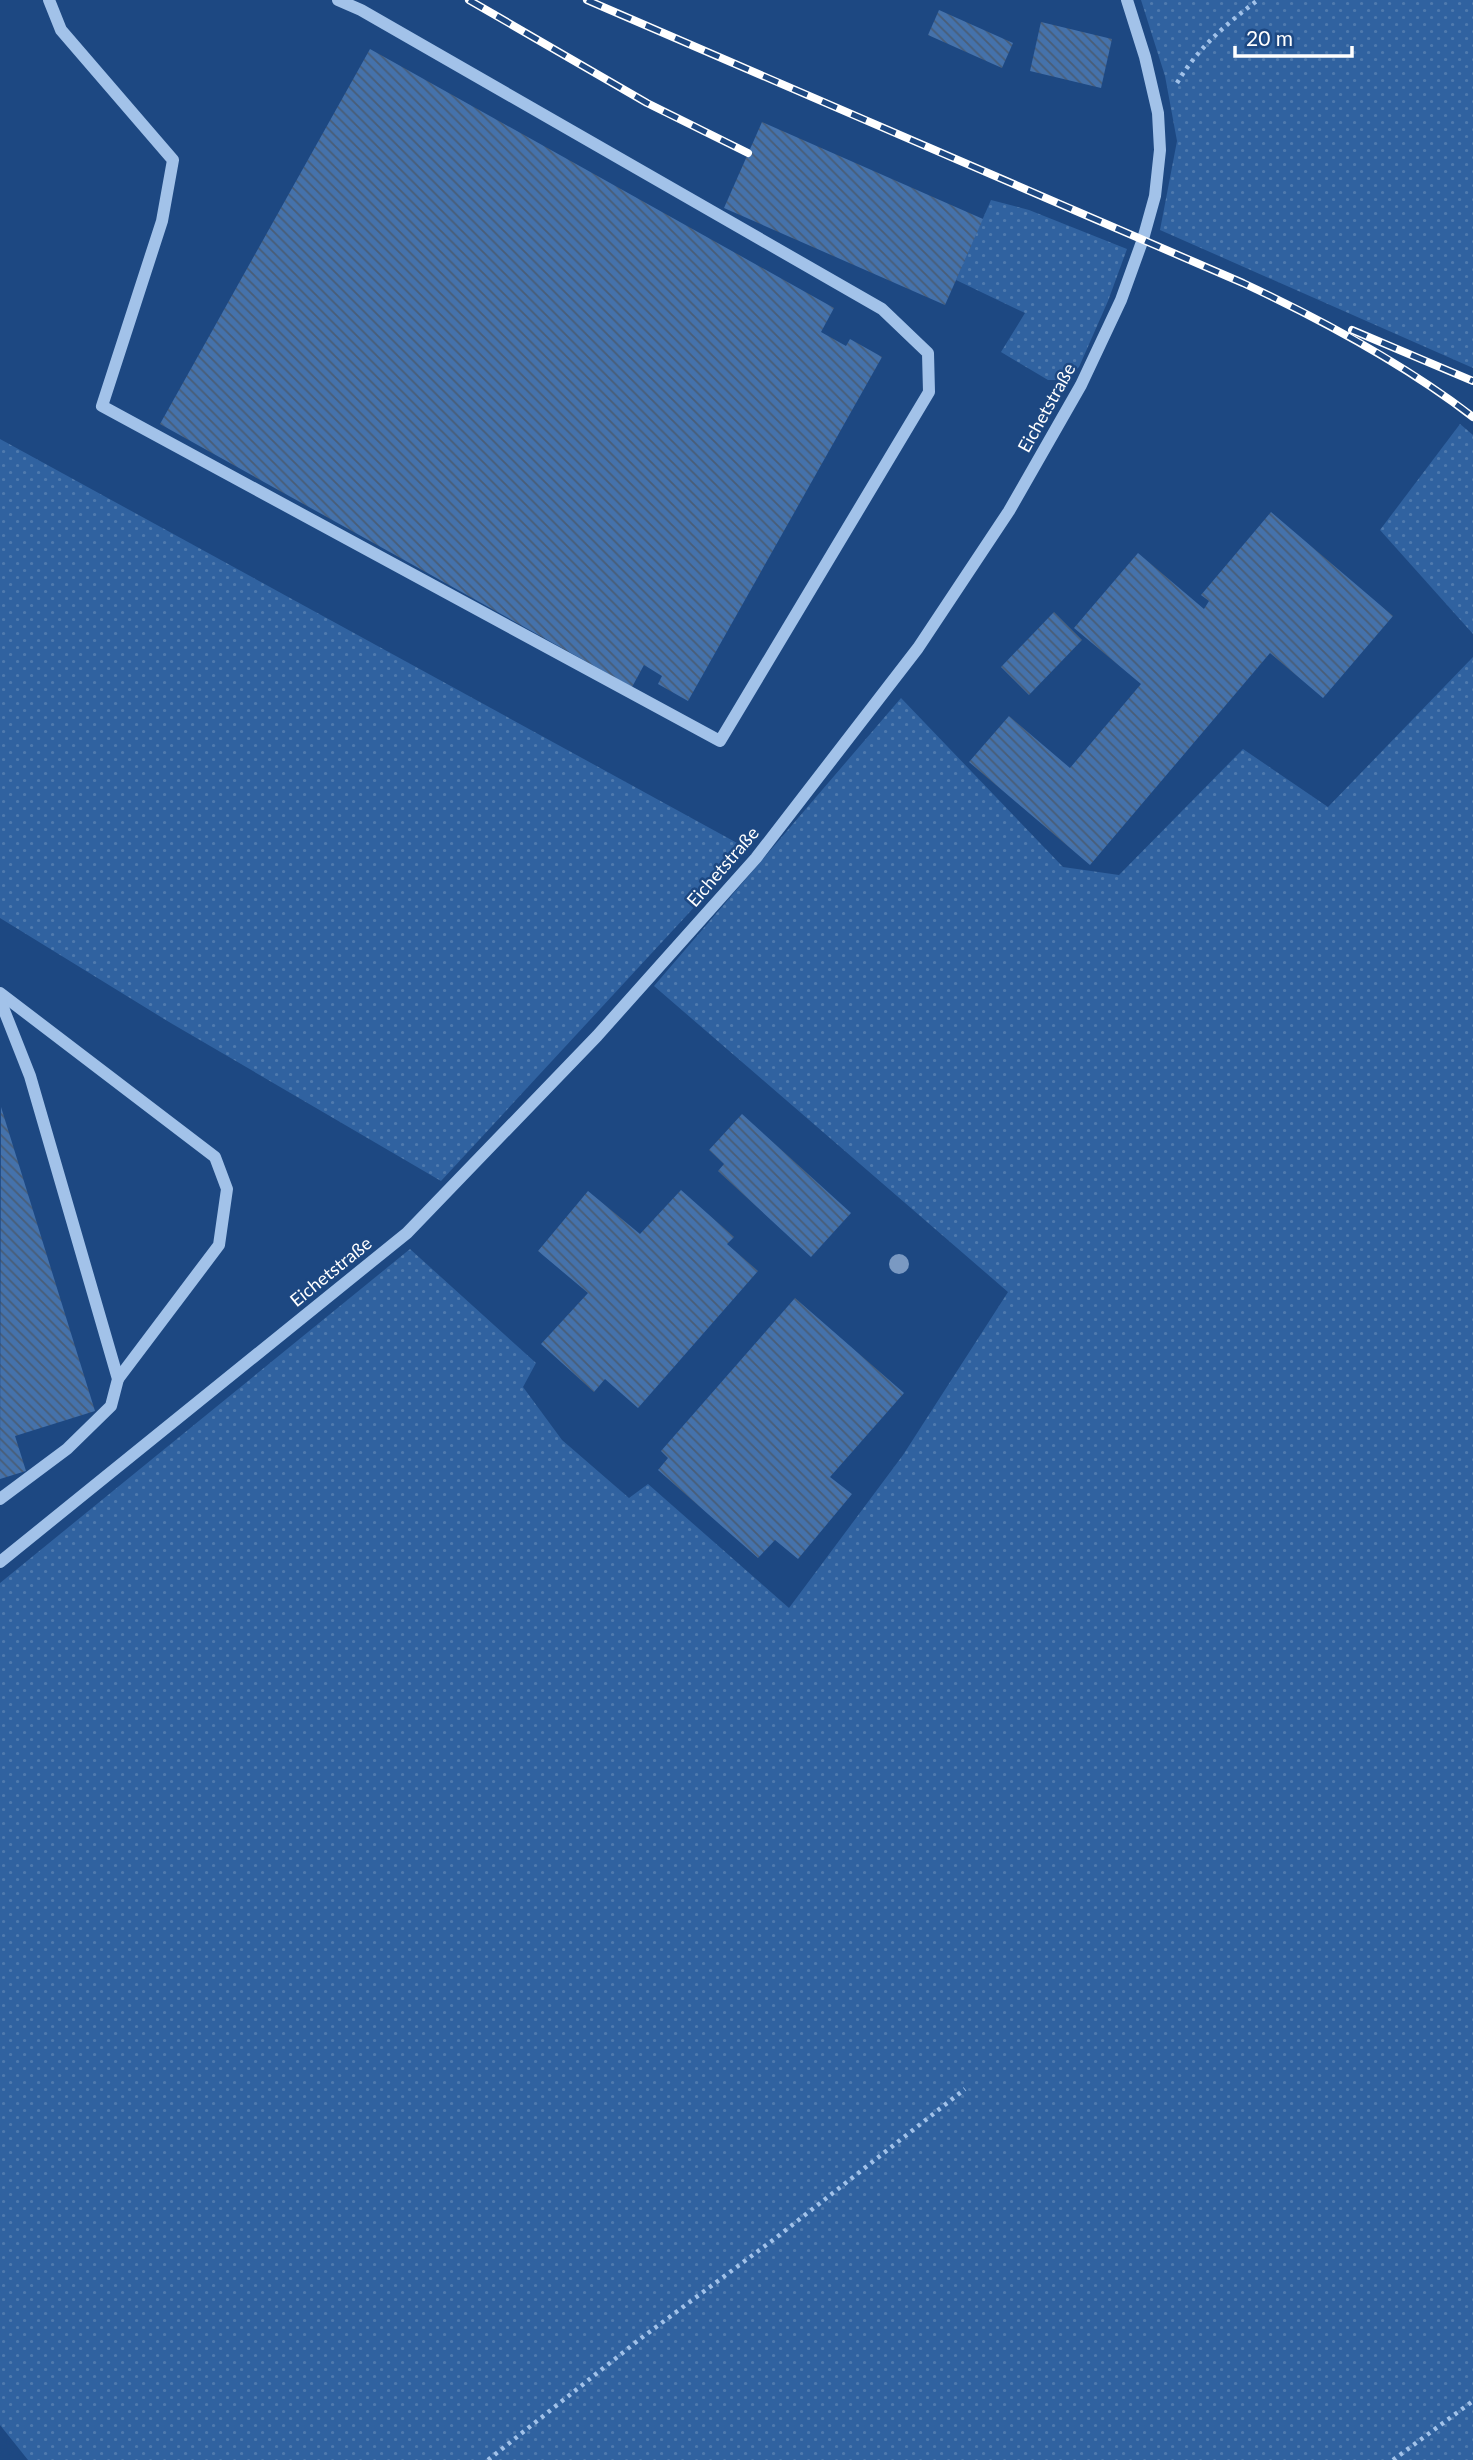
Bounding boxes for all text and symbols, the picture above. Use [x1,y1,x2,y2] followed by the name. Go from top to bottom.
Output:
[1235,14,1352,58] scale bar
[1246,25,1293,50] text: 20 m
[1013,359,1080,456] street label: Eichetstraße
[682,822,763,911] street label: Eichetstraße
[285,1232,376,1311] street label: Eichetstraße

